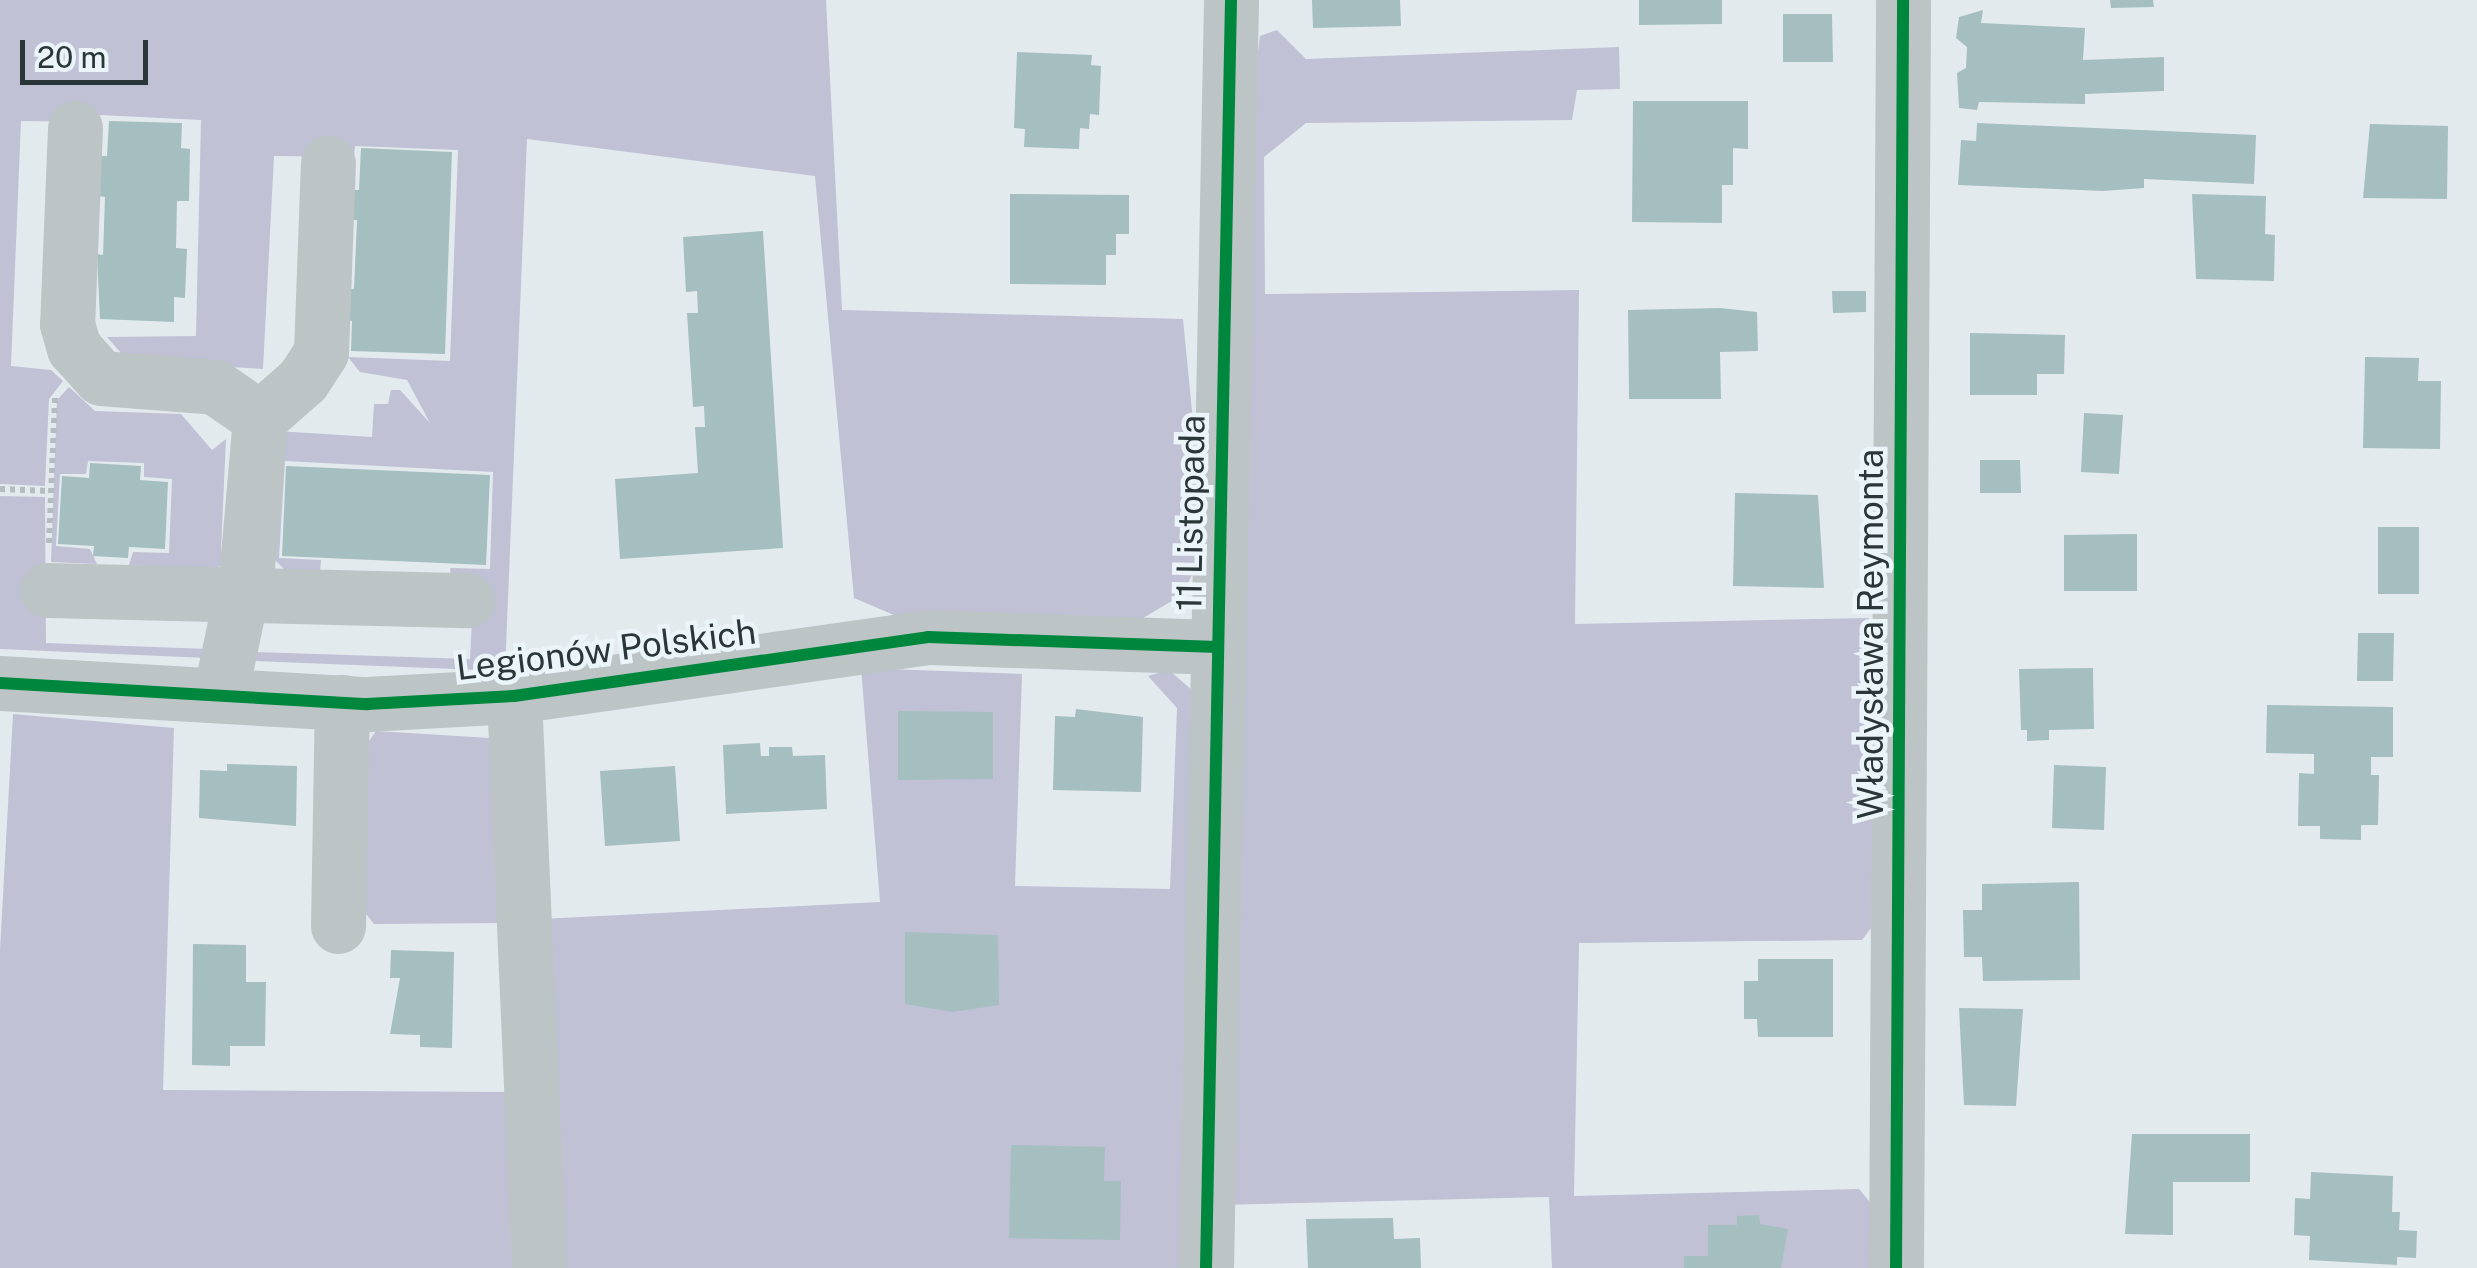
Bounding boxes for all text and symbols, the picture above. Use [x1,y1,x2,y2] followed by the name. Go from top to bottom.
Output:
[25,20,152,82] scale bar
[37,39,106,75] text: 20 m
[1168,414,1214,612] street label: 11 Listopada
[1850,449,1892,819] street label: Władysława Reymonta
[454,611,758,689] street label: Legionów Polskich

